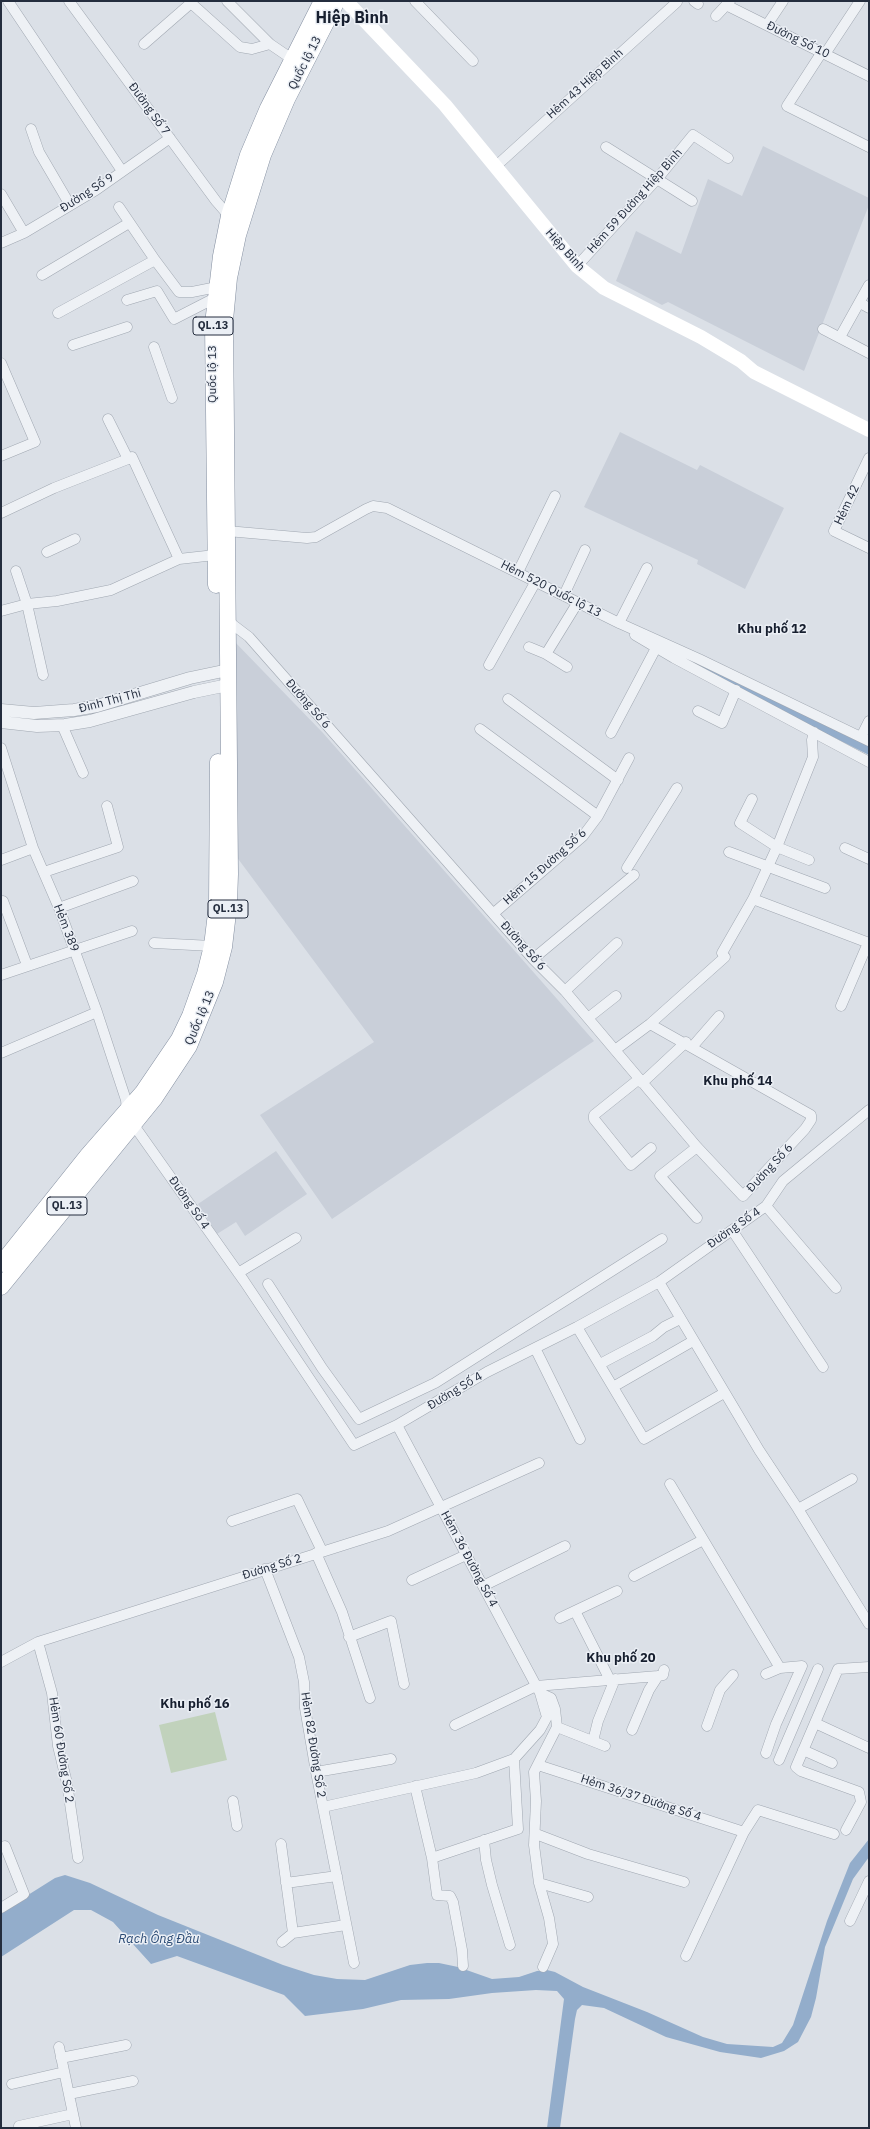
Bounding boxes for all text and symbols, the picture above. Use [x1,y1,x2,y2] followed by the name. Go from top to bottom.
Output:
[316,8,388,28] district label: Hiệp Bình
[764,19,832,61] street label: Đường Số 10
[285,34,325,92] street label: Quốc lộ 13
[544,46,626,122] street label: Hẻm 43 Hiệp Bình
[125,80,173,138] street label: Đường Số 7
[584,146,686,256] street label: Hẻm 59 Đường Hiệp Bình
[57,170,117,216] street label: Đường Số 9
[542,226,588,274] street label: Hiệp Bình
[193,317,233,335] road number: QL.13
[206,345,220,403] street label: Quốc lộ 13
[831,483,863,527] street label: Hẻm 42
[498,557,604,621] street label: Hẻm 520 Quốc lộ 13
[737,621,807,637] district label: Khu phố 12
[282,676,334,732] street label: Đường Số 6
[77,686,143,716] street label: Đinh Thị Thi
[500,826,590,908] street label: Hẻm 15 Đường Số 6
[208,900,248,918] road number: QL.13
[50,902,82,954] street label: Hẻm 389
[497,918,549,974] street label: Đường Số 6
[182,988,218,1048] street label: Quốc lộ 13
[703,1073,773,1089] district label: Khu phố 14
[744,1141,796,1195] street label: Đường Số 6
[166,1174,212,1232] street label: Đường Số 4
[47,1197,87,1215] road number: QL.13
[705,1205,763,1251] street label: Đường Số 4
[425,1369,485,1413] street label: Đường Số 4
[438,1508,500,1610] street label: Hẻm 36 Đường Số 4
[241,1551,303,1583] street label: Đường Số 2
[586,1650,656,1666] district label: Khu phố 20
[298,1691,328,1799] street label: Hẻm 82 Đường Số 2
[46,1696,76,1804] street label: Hẻm 60 Đường Số 2
[160,1696,230,1712] district label: Khu phố 16
[579,1772,703,1824] street label: Hẻm 36/37 Đường Số 4
[118,1931,200,1947] water label: Rạch Ông Đầu

